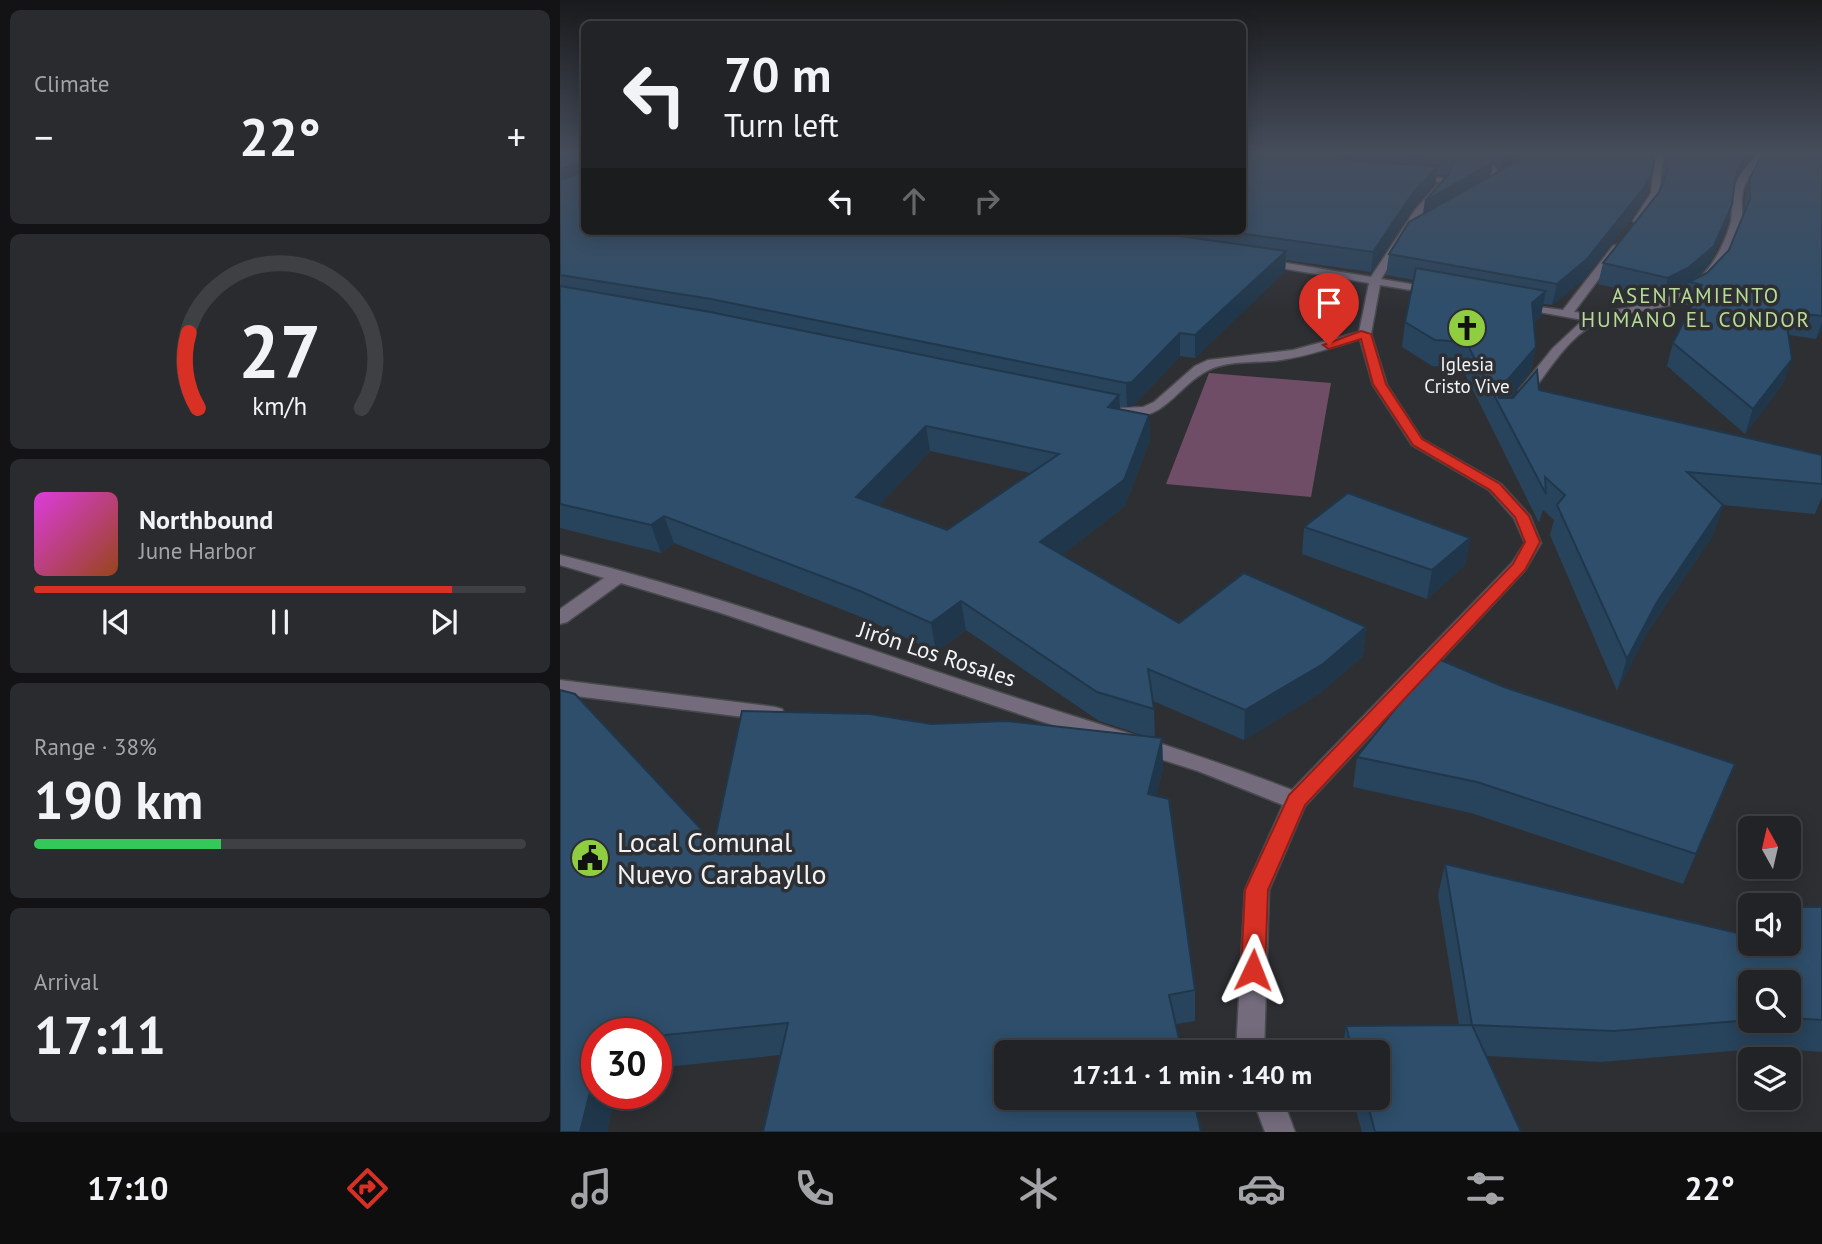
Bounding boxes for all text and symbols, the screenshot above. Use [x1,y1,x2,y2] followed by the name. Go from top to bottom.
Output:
[724,42,831,106] text: 70 m
[609,49,700,140] icon: left
[34,69,109,98] text: Climate
[239,103,321,170] text: 22°
[724,104,839,146] text: Turn left
[34,112,53,161] text: −
[507,112,526,161] text: +
[822,182,860,220] icon: left
[895,182,933,220] icon: ahead
[968,182,1006,220] icon: right
[1299,273,1359,345] pin
[1581,282,1811,333] district label: ASENTAMIENTO HUMANO EL CONDOR
[1310,284,1348,322] icon: arrive
[239,304,321,398] text: 27
[1446,307,1488,349] church icon: Iglesia Cristo Vive
[1424,352,1510,398] place label: Iglesia Cristo Vive
[253,389,307,421] text: km/h
[139,503,273,536] text: Northbound
[139,536,256,565] text: June Harbor
[97,603,135,641] icon: previous
[261,603,299,641] icon: pause
[425,603,463,641] icon: next
[853,614,1020,693] street label: Jirón Los Rosales
[34,732,157,761] text: Range · 38%
[34,766,203,833] text: 190 km
[1738,816,1801,878] north arrow
[1738,816,1801,1110] map controls
[617,823,826,892] place label: Local Comunal Nuevo Carabayllo
[569,837,611,879] public building icon: Local Comunal Nuevo Carabayllo
[1738,893,1801,956] button: sound
[1216,933,1290,1007] position arrow
[34,967,98,996] text: Arrival
[1738,970,1801,1033] button: search
[34,1001,166,1068] text: 17:11
[581,1018,672,1109] speed limit sign: 30
[1738,1047,1801,1110] button: layers
[1072,1058,1312,1091] text: 17:11 · 1 min · 140 m
[343,1164,392,1213] icon: directions
[567,1164,616,1213] icon: music
[790,1164,839,1213] icon: phone
[1014,1164,1063,1213] icon: climate
[1237,1164,1286,1213] icon: car
[1461,1164,1510,1213] icon: filters
[87,1167,168,1209] text: 17:10
[1684,1167,1735,1209] text: 22°

